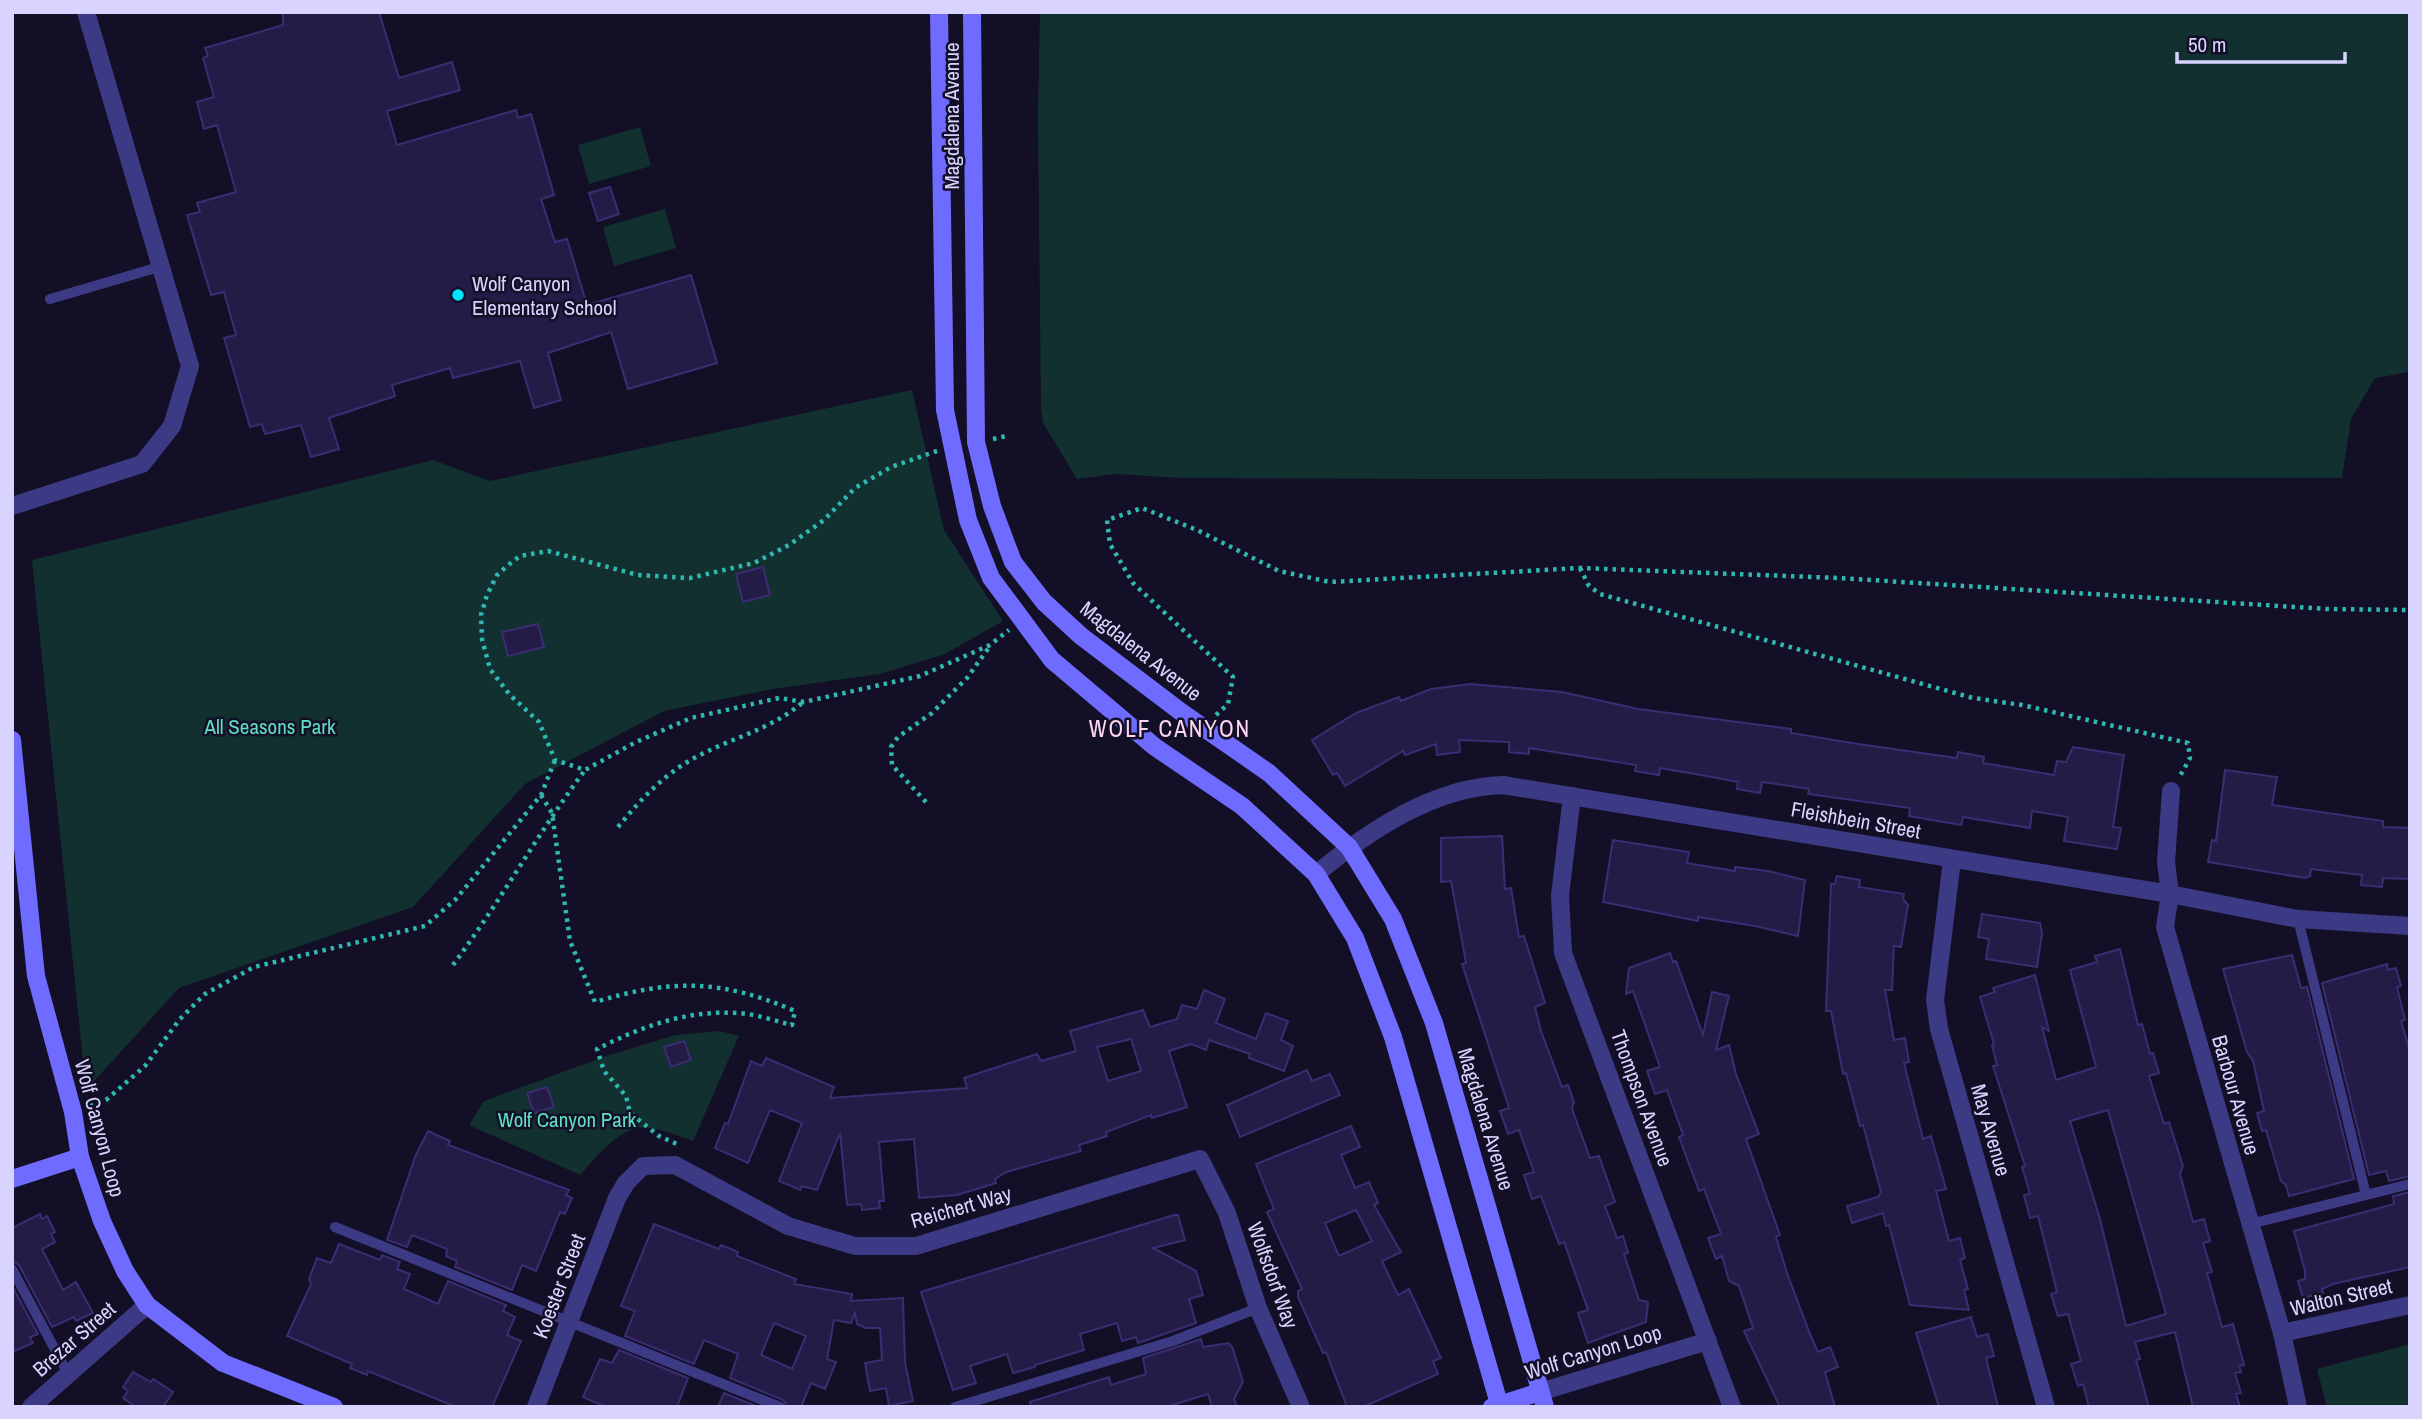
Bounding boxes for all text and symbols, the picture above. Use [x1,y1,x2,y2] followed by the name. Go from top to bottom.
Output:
[2177,21,2345,65] scale bar
[2188,30,2226,59] text: 50 m
[937,42,966,190] street label: Magdalena Avenue
[472,269,617,322] place label: Wolf Canyon Elementary School
[450,287,466,303] marker: Wolf Canyon Elementary School
[1074,594,1208,708] street label: Magdalena Avenue
[203,712,336,741] park label: All Seasons Park
[1089,713,1251,744] district label: WOLF CANYON
[1789,794,1923,846] street label: Fleishbein Street
[1604,1026,1680,1170] street label: Thompson Avenue
[2205,1032,2267,1158] street label: Barbour Avenue
[1451,1044,1521,1194] street label: Magdalena Avenue
[68,1056,132,1200] street label: Wolf Canyon Loop
[1964,1081,2018,1179] street label: May Avenue
[498,1105,637,1134] park label: Wolf Canyon Park
[907,1179,1015,1235] street label: Reichert Way
[1240,1218,1306,1332] street label: Wolfsdorf Way
[526,1229,592,1343] street label: Koester Street
[2287,1271,2395,1323] street label: Walton Street
[26,1295,122,1383] street label: Brezar Street
[1521,1317,1665,1387] street label: Wolf Canyon Loop

